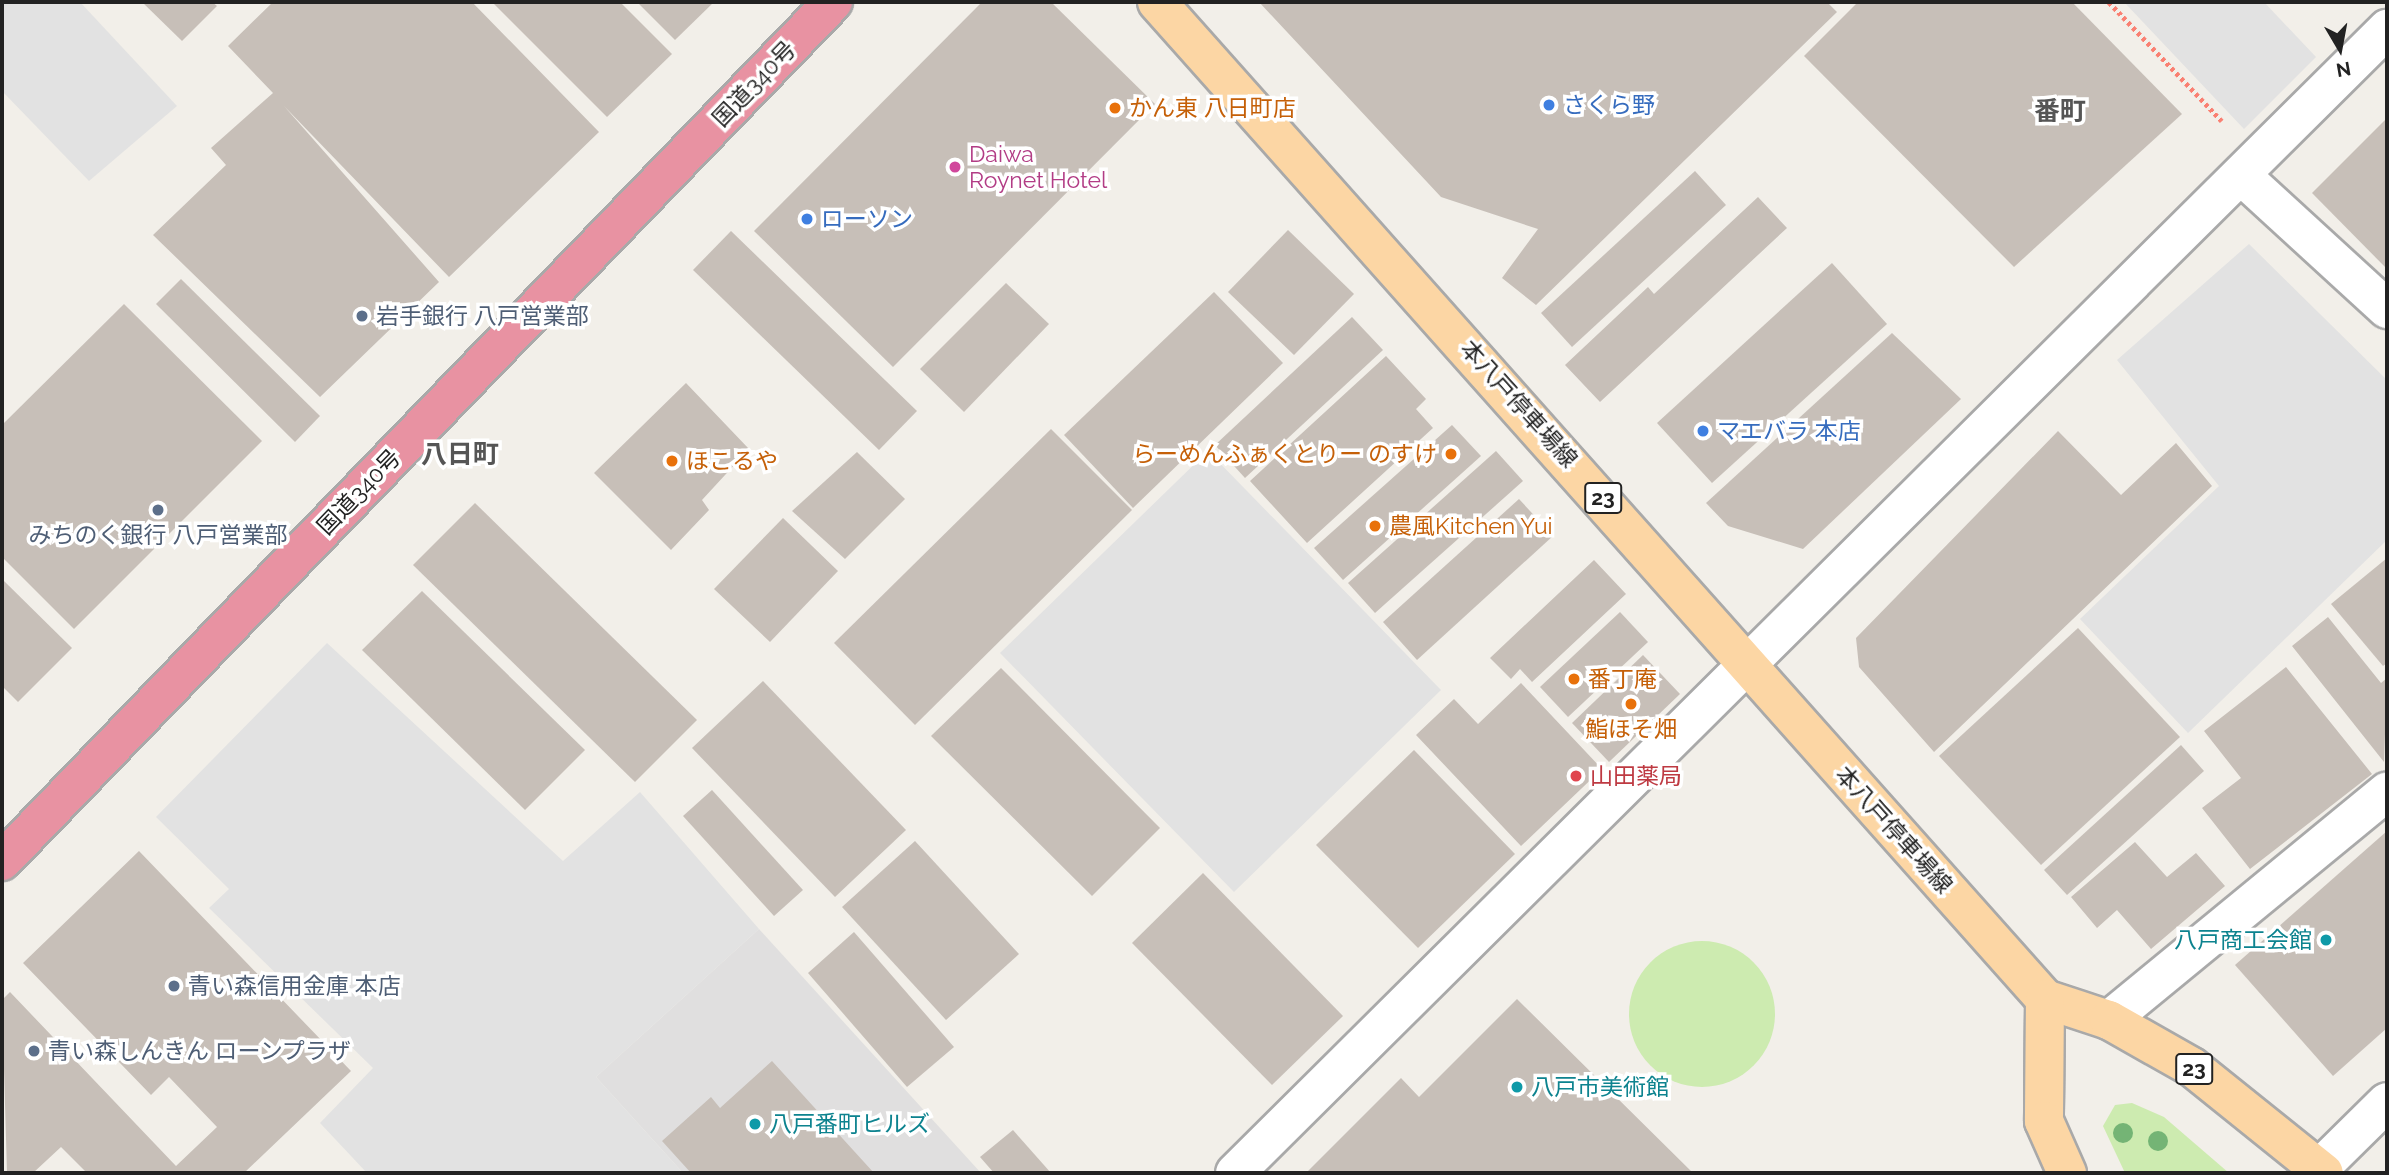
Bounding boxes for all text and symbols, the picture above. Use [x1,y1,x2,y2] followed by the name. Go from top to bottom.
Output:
[2305,14,2375,84] north arrow
[707,36,801,132] street label: 国道340号
[2335,58,2353,82] text: N
[1563,91,1655,119] place label: さくら野
[1129,94,1296,122] place label: かん東 八日町店
[2034,96,2086,128] district label: 番町
[1541,97,1557,113] marker: さくら野
[1107,100,1123,116] marker: かん東 八日町店
[969,140,1107,194] place label: Daiwa Roynet Hotel
[947,159,963,175] marker: Daiwa Roynet Hotel
[821,205,913,233] place label: ローソン
[799,211,815,227] marker: ローソン
[376,302,589,330] place label: 岩手銀行 八戸営業部
[354,308,370,324] marker: 岩手銀行 八戸営業部
[1455,335,1583,473] street label: 本八戸停車場線
[1717,417,1861,445] place label: マエバラ 本店
[1695,423,1711,439] marker: マエバラ 本店
[421,439,499,471] district label: 八日町
[1132,440,1437,468] place label: らーめんふぁくとりー のすけ
[312,444,406,540] street label: 国道340号
[1443,446,1459,462] marker: らーめんふぁくとりー のすけ
[686,447,778,475] place label: ほこるや
[664,453,680,469] marker: ほこるや
[1584,480,1622,516] road number: 23
[150,502,166,518] marker: みちのく銀行 八戸営業部
[1389,512,1553,540] place label: 農風Kitchen Yui
[1367,518,1383,534] marker: 農風Kitchen Yui
[29,521,287,549] place label: みちのく銀行 八戸営業部
[1588,665,1657,693] place label: 番丁庵
[1566,671,1582,687] marker: 番丁庵
[1623,696,1639,712] marker: 鮨ほそ畑
[1585,715,1677,743] place label: 鮨ほそ畑
[1830,761,1958,899] street label: 本八戸停車場線
[1590,762,1682,790] place label: 山田薬局
[1568,768,1584,784] marker: 山田薬局
[2174,926,2312,954] place label: 八戸商工会館
[2318,932,2334,948] marker: 八戸商工会館
[188,972,401,1000] place label: 青い森信用金庫 本店
[166,978,182,994] marker: 青い森信用金庫 本店
[48,1037,353,1065] place label: 青い森しんきん ローンプラザ
[26,1043,42,1059] marker: 青い森しんきん ローンプラザ
[2175,1052,2213,1086] road number: 23
[1531,1073,1669,1101] place label: 八戸市美術館
[1509,1079,1525,1095] marker: 八戸市美術館
[769,1110,930,1138] place label: 八戸番町ヒルズ
[747,1116,763,1132] marker: 八戸番町ヒルズ

